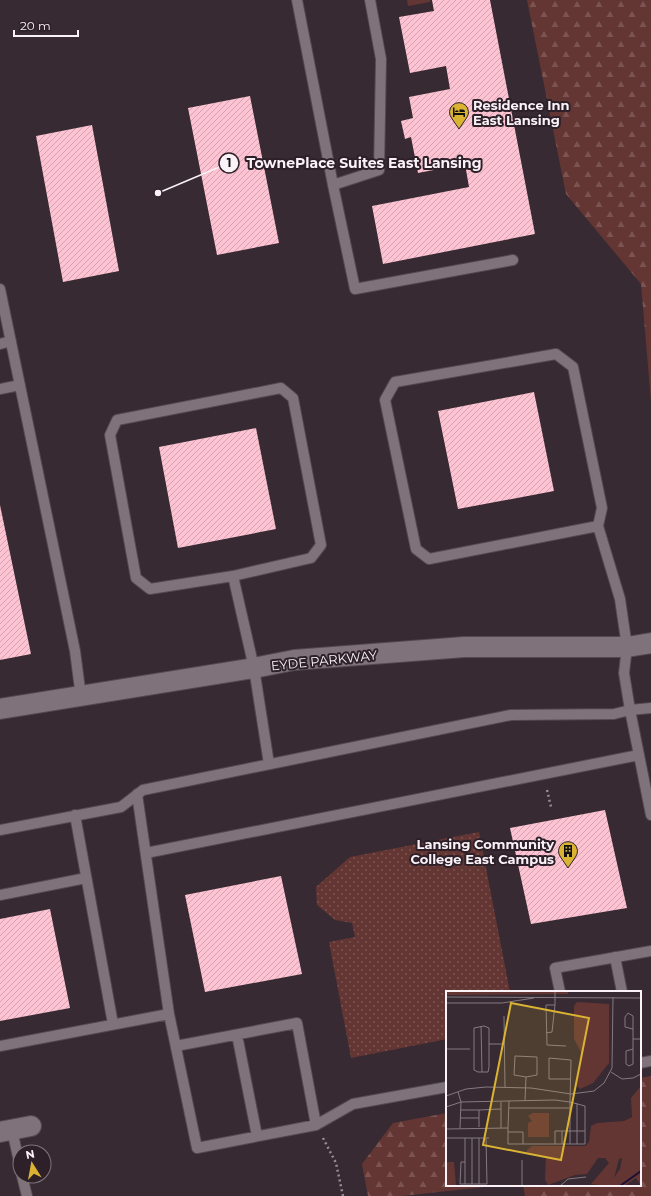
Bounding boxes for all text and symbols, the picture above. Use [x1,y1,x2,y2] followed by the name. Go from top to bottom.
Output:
[14,12,78,38] scale bar
[20,18,51,33] text: 20 m
[473,97,570,128] place label: Residence Inn East Lansing
[448,101,470,129] hotel icon: Residence Inn East Lansing
[219,150,490,176] callout: TownePlace Suites East Lansing
[247,154,481,172] text: TownePlace Suites East Lansing
[227,155,231,170] text: 1
[270,646,379,674] street label: EYDE PARKWAY
[411,836,554,867] place label: Lansing Community College East Campus
[557,840,579,868] building icon: Lansing Community College East Campus
[446,991,641,1186] inset map
[12,1144,52,1184] north arrow
[24,1146,36,1162] text: N

